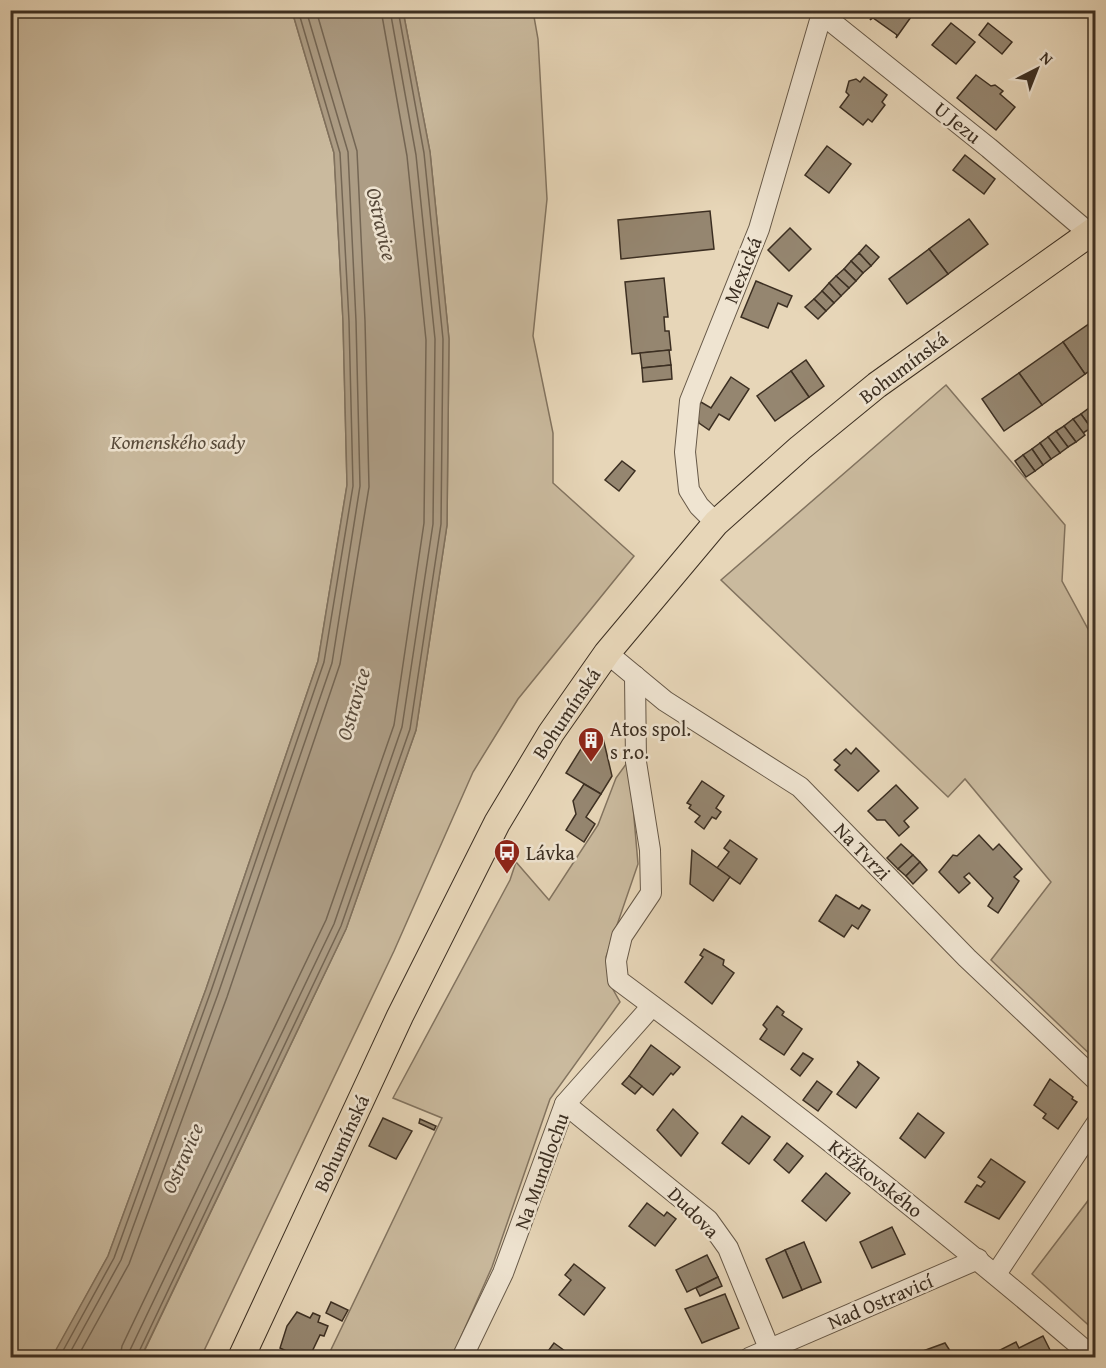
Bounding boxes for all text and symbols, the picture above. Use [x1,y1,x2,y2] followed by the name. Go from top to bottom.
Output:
[1007,39,1067,99] north arrow
[1035,45,1059,71] text: N
[928,94,988,150] street label: U Jezu
[359,184,405,264] water label: Ostravice
[716,232,769,308] street label: Mexická
[853,324,954,410] street label: Bohumínská
[110,427,245,456] park label: Komenského sady
[525,661,607,764] street label: Bohumínská
[328,664,378,744] water label: Ostravice
[610,714,691,766] place label: Atos spol. s r.o.
[576,725,606,763] building icon: Atos spol. s r.o.
[828,815,898,887] street label: Na Tvrzi
[492,837,522,875] bus stop icon: Lávka
[526,838,575,867] place label: Lávka
[306,1089,376,1196] street label: Bohumínská
[506,1108,576,1234] street label: Na Mundlochu
[153,1118,211,1198] water label: Ostravice
[823,1132,929,1224] street label: Křížkovského
[662,1180,727,1245] street label: Dudova
[823,1266,938,1336] street label: Nad Ostravicí

